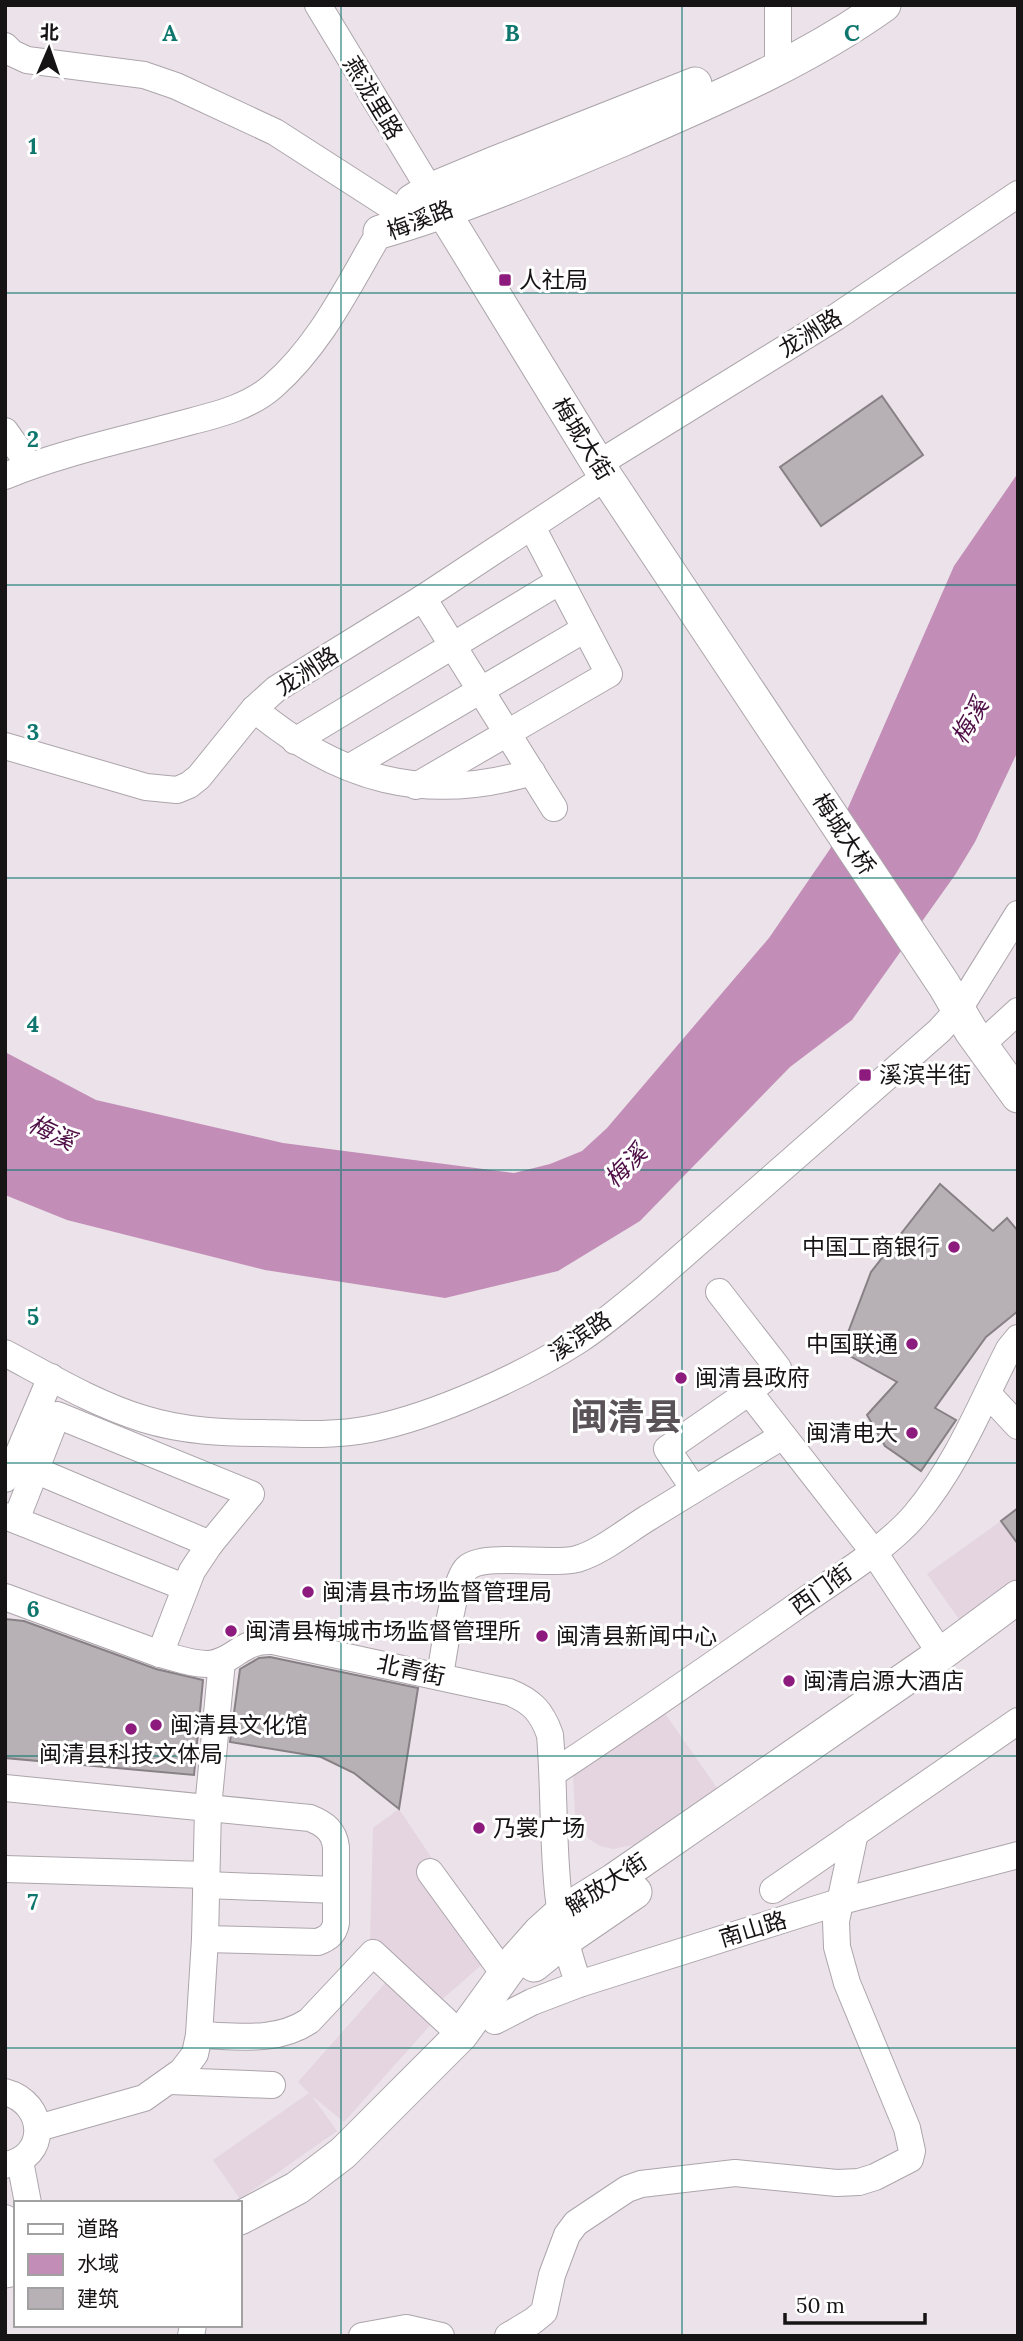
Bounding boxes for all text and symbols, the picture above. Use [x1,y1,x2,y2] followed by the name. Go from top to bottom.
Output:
[14,14,84,84] north arrow
[162,18,178,47] text: A
[504,18,520,47] text: B
[844,18,860,47] text: C
[40,20,60,44] text: 北
[337,51,410,145] street label: 燕泷里路
[28,131,38,160] text: 1
[382,194,457,245] street label: 梅溪路
[519,265,588,294] place label: 人社局
[497,272,513,288] marker: 人社局
[773,302,847,363] street label: 龙洲路
[547,392,620,485] street label: 梅城大街
[27,424,39,453] text: 2
[270,640,344,702] street label: 龙洲路
[944,690,996,749] water label: 梅溪
[27,717,39,746] text: 3
[807,787,882,880] street label: 梅城大桥
[27,1009,39,1038] text: 4
[879,1060,971,1089] place label: 溪滨半街
[857,1067,873,1083] marker: 溪滨半街
[24,1108,83,1158] water label: 梅溪
[598,1135,656,1194] water label: 梅溪
[802,1232,940,1261] place label: 中国工商银行
[946,1239,962,1255] marker: 中国工商银行
[27,1302,39,1331] text: 5
[543,1304,616,1367] street label: 溪滨路
[806,1329,898,1358] place label: 中国联通
[904,1336,920,1352] marker: 中国联通
[695,1363,810,1392] place label: 闽清县政府
[673,1370,689,1386] marker: 闽清县政府
[571,1393,682,1440] district label: 闽清县
[806,1418,898,1447] place label: 闽清电大
[904,1425,920,1441] marker: 闽清电大
[784,1557,857,1620] street label: 西门街
[322,1577,552,1606] place label: 闽清县市场监督管理局
[300,1584,316,1600] marker: 闽清县市场监督管理局
[26,1594,40,1623] text: 6
[245,1616,521,1645] place label: 闽清县梅城市场监督管理所
[556,1621,717,1650] place label: 闽清县新闻中心
[223,1623,239,1639] marker: 闽清县梅城市场监督管理所
[534,1628,550,1644] marker: 闽清县新闻中心
[374,1648,448,1691] street label: 北青街
[803,1666,964,1695] place label: 闽清启源大酒店
[781,1673,797,1689] marker: 闽清启源大酒店
[170,1710,308,1739] place label: 闽清县文化馆
[148,1717,164,1733] marker: 闽清县文化馆
[123,1721,139,1737] marker: 闽清县科技文体局
[39,1739,223,1768] place label: 闽清县科技文体局
[493,1813,585,1842] place label: 乃裳广场
[471,1820,487,1836] marker: 乃裳广场
[559,1846,652,1921] street label: 解放大街
[28,1887,39,1916] text: 7
[716,1905,790,1952] street label: 南山路
[14,2201,242,2327] legend
[77,2215,119,2242] text: 道路
[77,2250,119,2277] text: 水域
[785,2282,925,2326] scale bar
[77,2285,119,2312] text: 建筑
[796,2292,845,2319] text: 50 m

